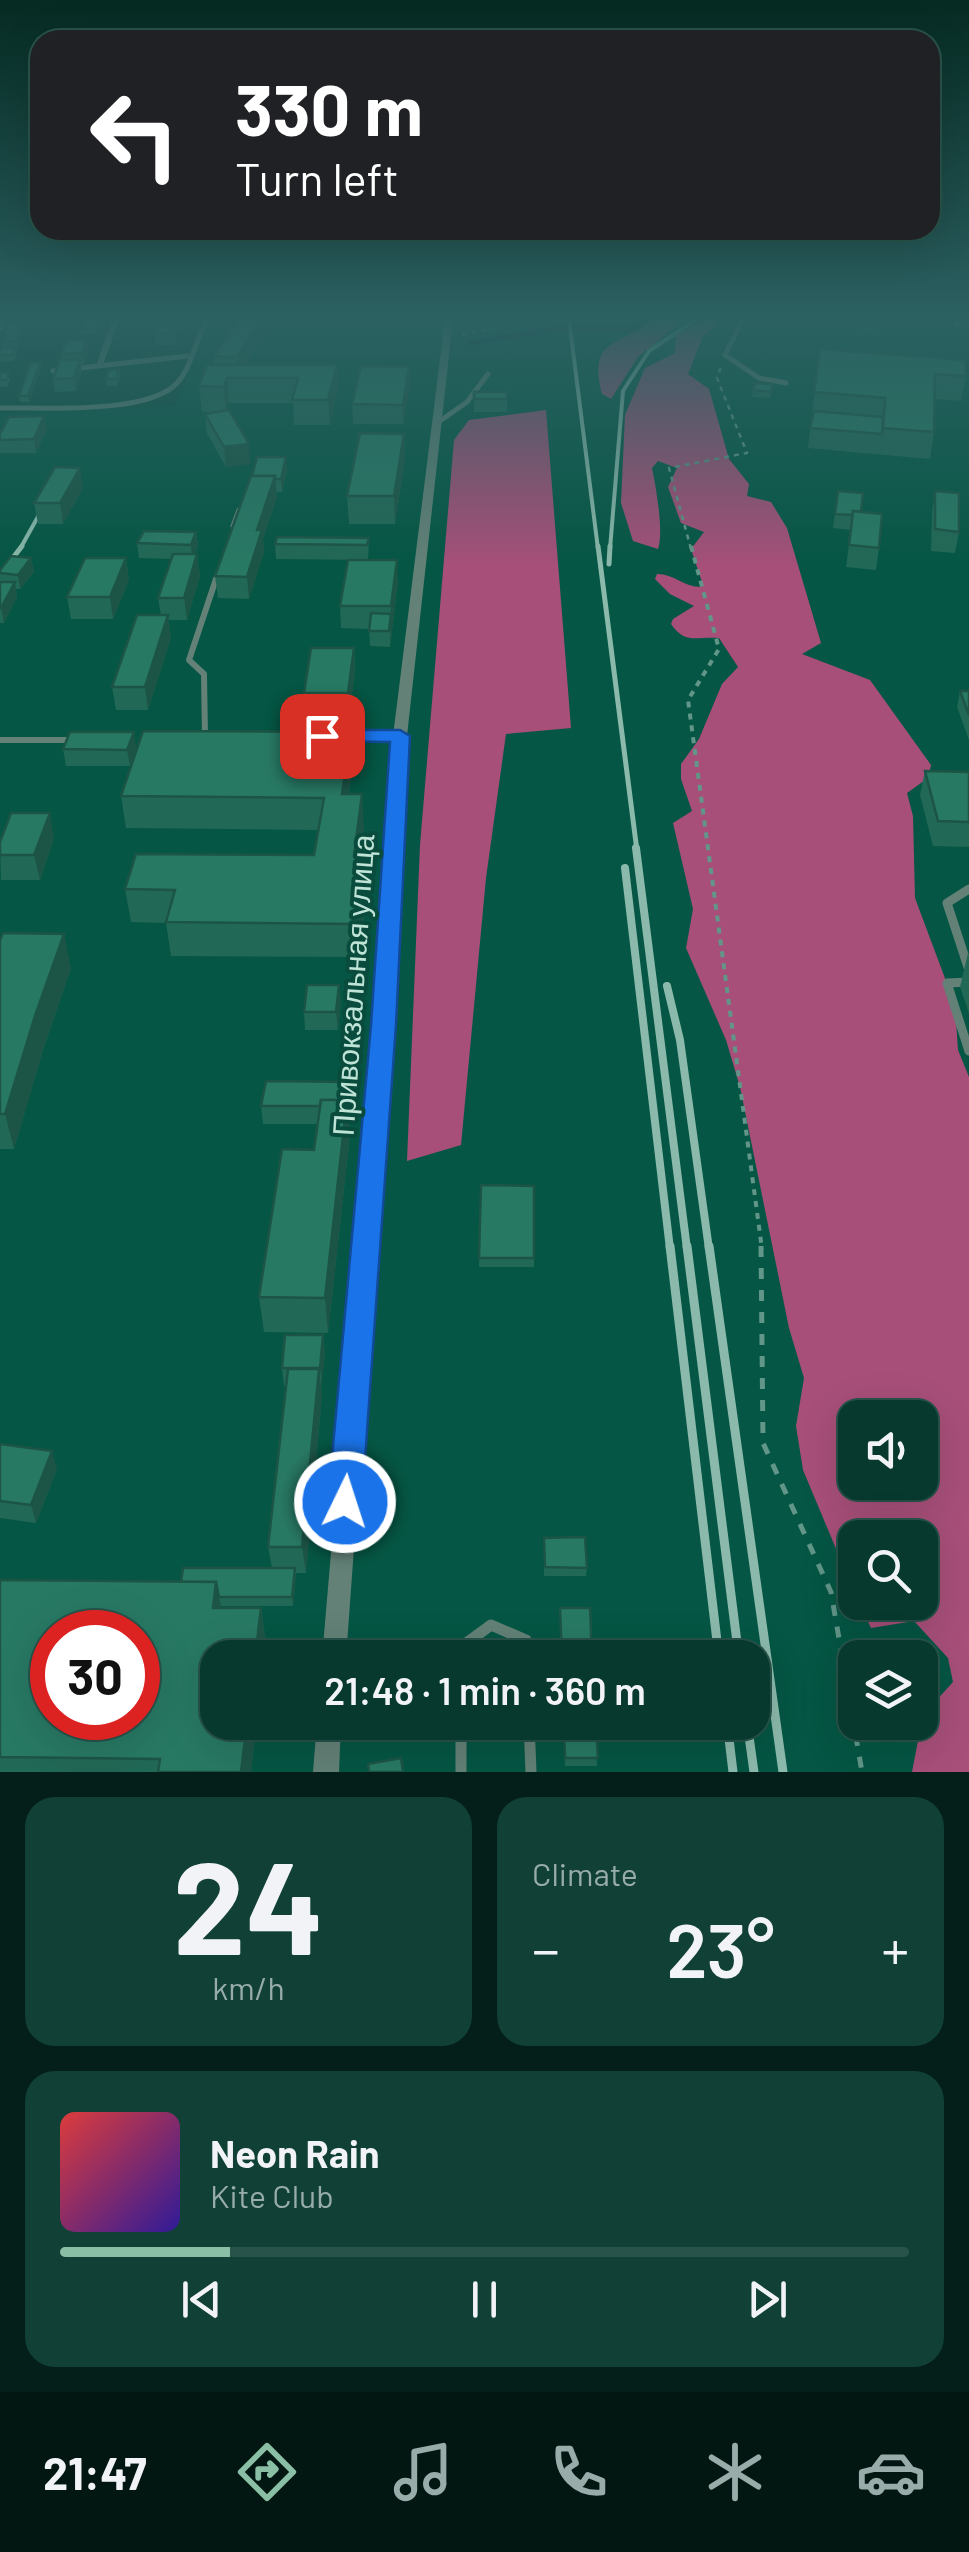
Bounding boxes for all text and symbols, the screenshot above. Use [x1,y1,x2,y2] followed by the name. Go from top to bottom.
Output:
[235,66,423,150] text: 330 m
[70,70,200,200] icon: left
[235,151,399,205] text: Turn left
[280,694,365,779] pin
[295,709,350,764] icon: arrive
[324,833,381,1137] street label: Привокзальная улица
[838,1400,938,1740] map controls
[838,1400,938,1500] button: sound
[293,1450,397,1554] position arrow
[838,1520,938,1620] button: search
[30,1610,160,1740] speed limit sign: 30
[838,1640,938,1740] button: layers
[324,1667,646,1713] text: 21:48 · 1 min · 360 m
[173,1825,324,1981] text: 24
[532,1854,638,1892] text: Climate
[666,1903,775,1993] text: 23°
[532,1915,560,1981] text: −
[881,1915,909,1981] text: +
[212,1968,285,2006] text: km/h
[210,2130,379,2176] text: Neon Rain
[210,2176,334,2214] text: Kite Club
[174,2272,229,2327] icon: previous
[457,2272,512,2327] icon: pause
[740,2272,795,2327] icon: next
[232,2437,302,2507] icon: directions
[388,2437,458,2507] icon: music
[544,2437,614,2507] icon: phone
[700,2437,770,2507] icon: climate
[856,2437,926,2507] icon: car
[43,2445,147,2499] text: 21:47

